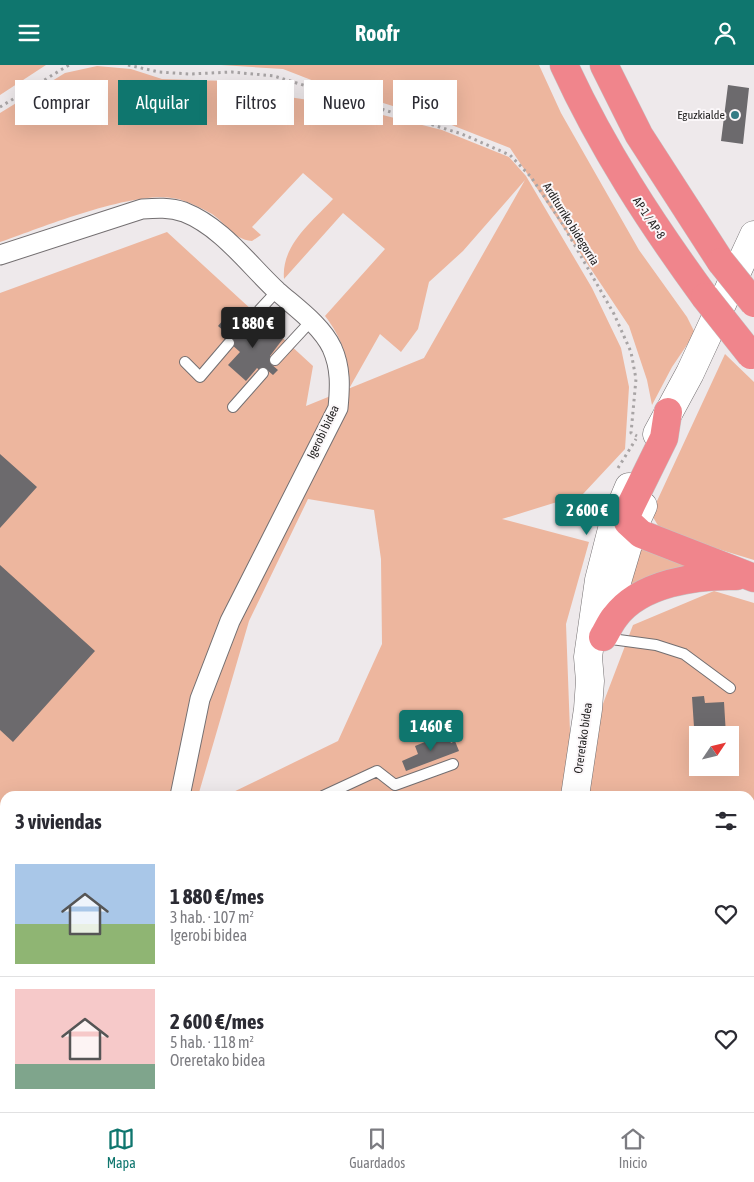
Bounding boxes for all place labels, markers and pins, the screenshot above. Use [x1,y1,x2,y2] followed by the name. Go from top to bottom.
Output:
[677,108,725,122] place label: Eguzkialde
[729,109,741,121] marker: Eguzkialde
[207,307,299,349] pin: 1 880 €
[541,493,633,536] pin: 2 600 €
[385,709,477,752] pin: 1 460 €

